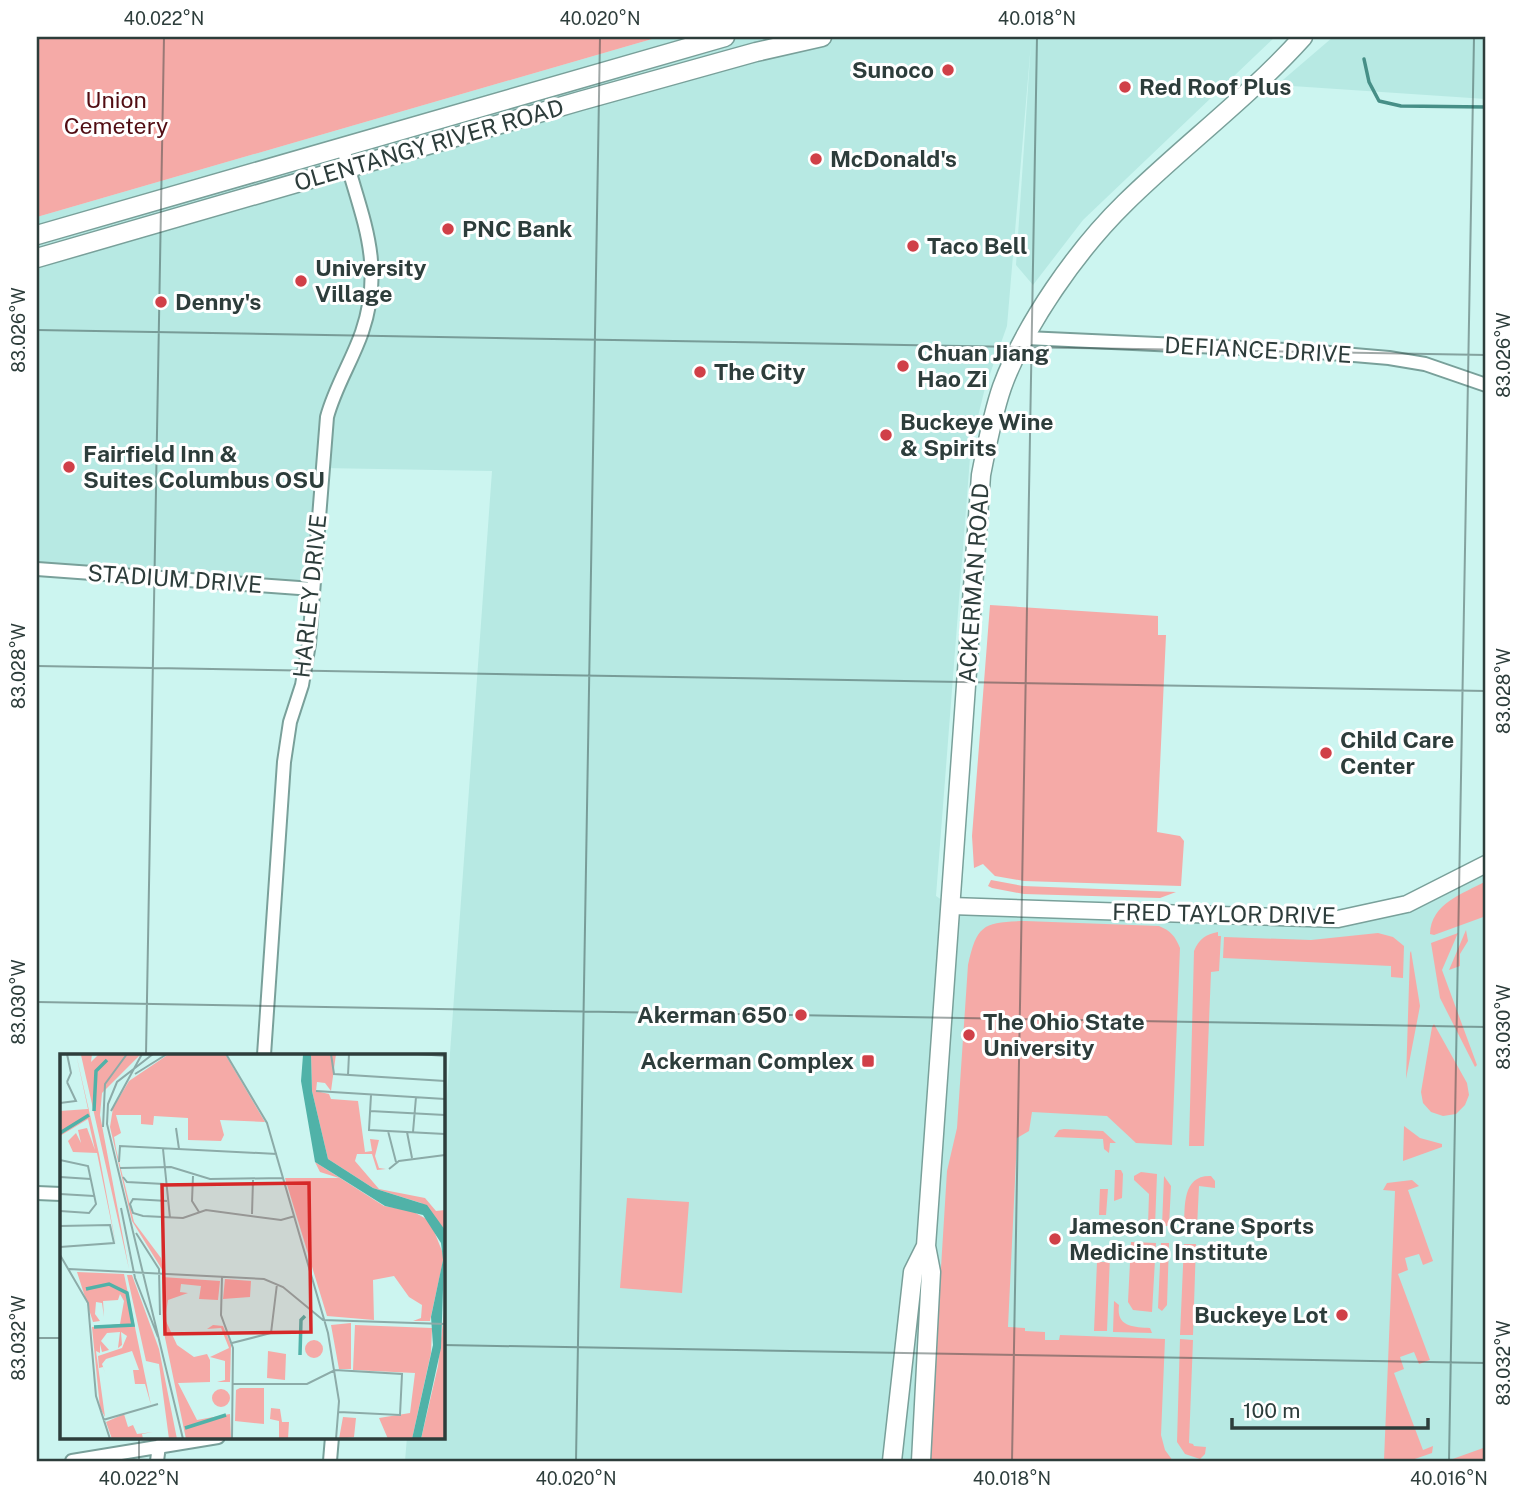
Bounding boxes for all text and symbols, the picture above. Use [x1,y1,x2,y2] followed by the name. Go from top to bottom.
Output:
[124,8,204,29] text: 40.022°N
[559,8,641,29] text: 40.020°N
[998,8,1076,29] text: 40.018°N
[852,56,934,83] place label: Sunoco
[940,62,956,78] marker: Sunoco
[1139,73,1291,100] place label: Red Roof Plus
[1117,79,1133,95] marker: Red Roof Plus
[64,86,168,139] park label: Union Cemetery
[291,93,567,196] street label: OLENTANGY RIVER ROAD
[830,145,957,172] place label: McDonald's
[808,151,824,167] marker: McDonald's
[462,215,572,242] place label: PNC Bank
[440,221,456,237] marker: PNC Bank
[927,232,1028,259] place label: Taco Bell
[905,238,921,254] marker: Taco Bell
[315,254,427,307] place label: University Village
[293,273,309,289] marker: University Village
[8,287,29,373] text: 83.026°W
[175,288,261,315] place label: Denny's
[153,294,169,310] marker: Denny's
[1493,312,1514,398] text: 83.026°W
[1164,331,1352,368] street label: DEFIANCE DRIVE
[917,339,1049,392] place label: Chuan Jiang Hao Zi
[714,358,805,385] place label: The City
[895,358,911,374] marker: Chuan Jiang Hao Zi
[692,364,708,380] marker: The City
[900,408,1054,461] place label: Buckeye Wine & Spirits
[878,427,894,443] marker: Buckeye Wine & Spirits
[83,440,325,493] place label: Fairfield Inn & Suites Columbus OSU
[61,459,77,475] marker: Fairfield Inn & Suites Columbus OSU
[953,482,994,684] street label: ACKERMAN ROAD
[287,513,332,679] street label: HARLEY DRIVE
[87,559,263,598] street label: STADIUM DRIVE
[8,623,29,709] text: 83.028°W
[1493,648,1514,734] text: 83.028°W
[1340,726,1454,779] place label: Child Care Center
[1318,745,1334,761] marker: Child Care Center
[1112,898,1336,929] street label: FRED TAYLOR DRIVE
[8,959,29,1045] text: 83.030°W
[1493,984,1514,1070] text: 83.030°W
[637,1001,787,1028] place label: Akerman 650
[793,1007,809,1023] marker: Akerman 650
[983,1008,1145,1061] place label: The Ohio State University
[961,1027,977,1043] marker: The Ohio State University
[640,1047,854,1074] place label: Ackerman Complex
[860,1053,876,1069] marker: Ackerman Complex
[60,1054,444,1438] inset map
[1069,1212,1314,1265] place label: Jameson Crane Sports Medicine Institute
[1047,1231,1063,1247] marker: Jameson Crane Sports Medicine Institute
[8,1295,29,1381] text: 83.032°W
[1194,1301,1328,1328] place label: Buckeye Lot
[1334,1307,1350,1323] marker: Buckeye Lot
[1493,1320,1514,1406] text: 83.032°W
[1232,1386,1428,1430] scale bar
[1243,1398,1300,1423] text: 100 m
[99,1468,179,1489] text: 40.022°N
[535,1468,617,1489] text: 40.020°N
[973,1468,1051,1489] text: 40.018°N
[1410,1468,1488,1489] text: 40.016°N

